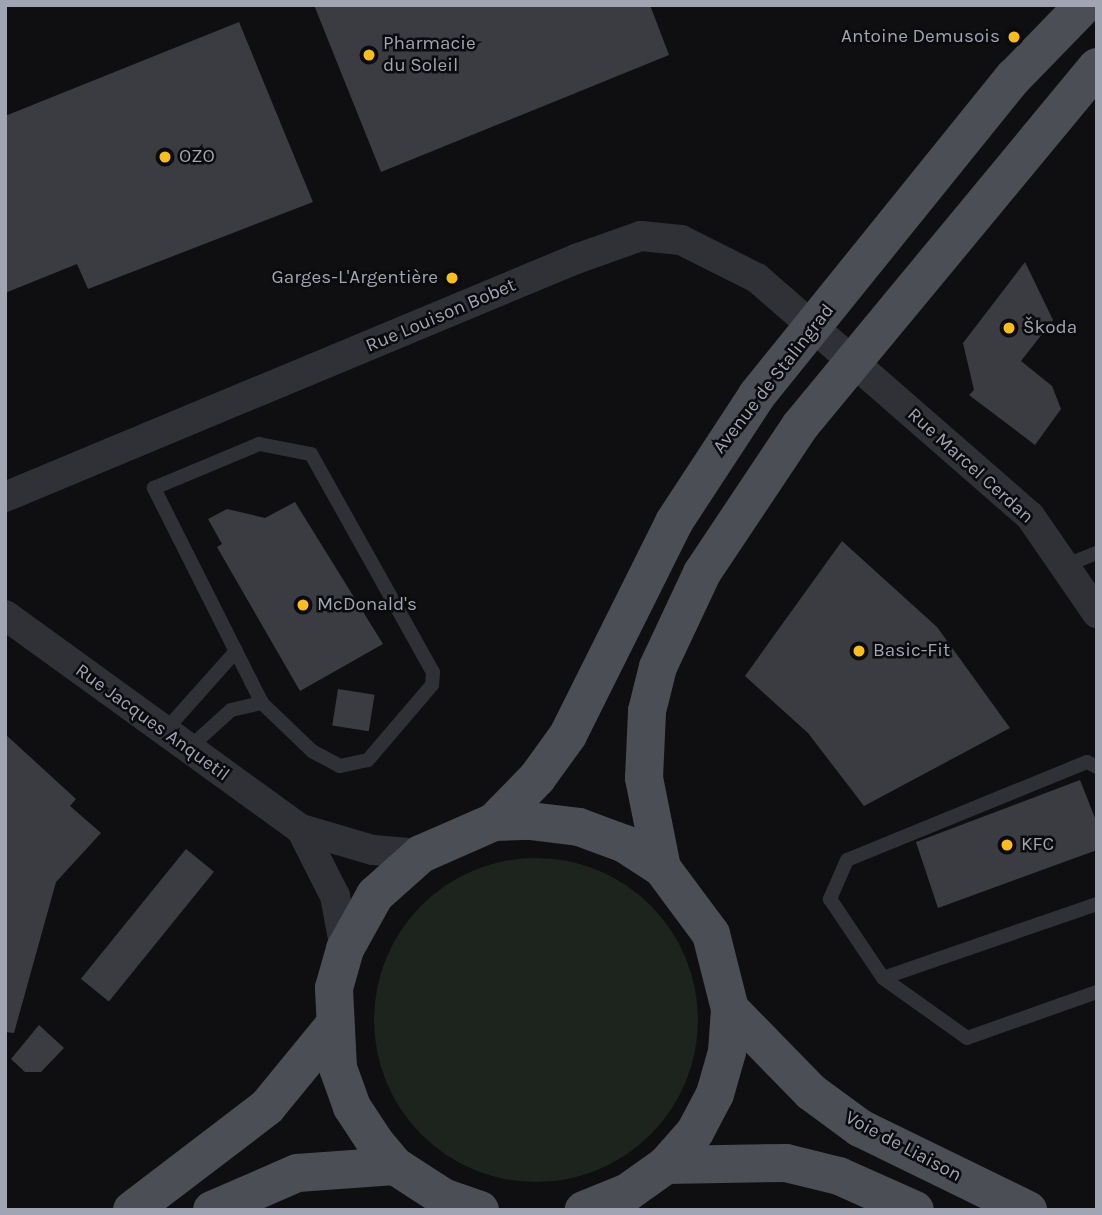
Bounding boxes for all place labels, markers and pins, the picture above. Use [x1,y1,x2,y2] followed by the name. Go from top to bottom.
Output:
[841,26,1000,48] place label: Antoine Demusois
[1006,29,1022,45] marker: Antoine Demusois
[383,33,476,77] place label: Pharmacie du Soleil
[361,47,377,63] marker: Pharmacie du Soleil
[179,146,215,168] place label: OZO
[157,149,173,165] marker: OZO
[272,267,438,289] place label: Garges-L'Argentière
[444,270,460,286] marker: Garges-L'Argentière
[1023,317,1077,339] place label: Škoda
[1001,320,1017,336] marker: Škoda
[317,594,417,616] place label: McDonald's
[295,597,311,613] marker: McDonald's
[873,640,950,662] place label: Basic-Fit
[851,643,867,659] marker: Basic-Fit
[1021,834,1054,856] place label: KFC
[999,837,1015,853] marker: KFC

